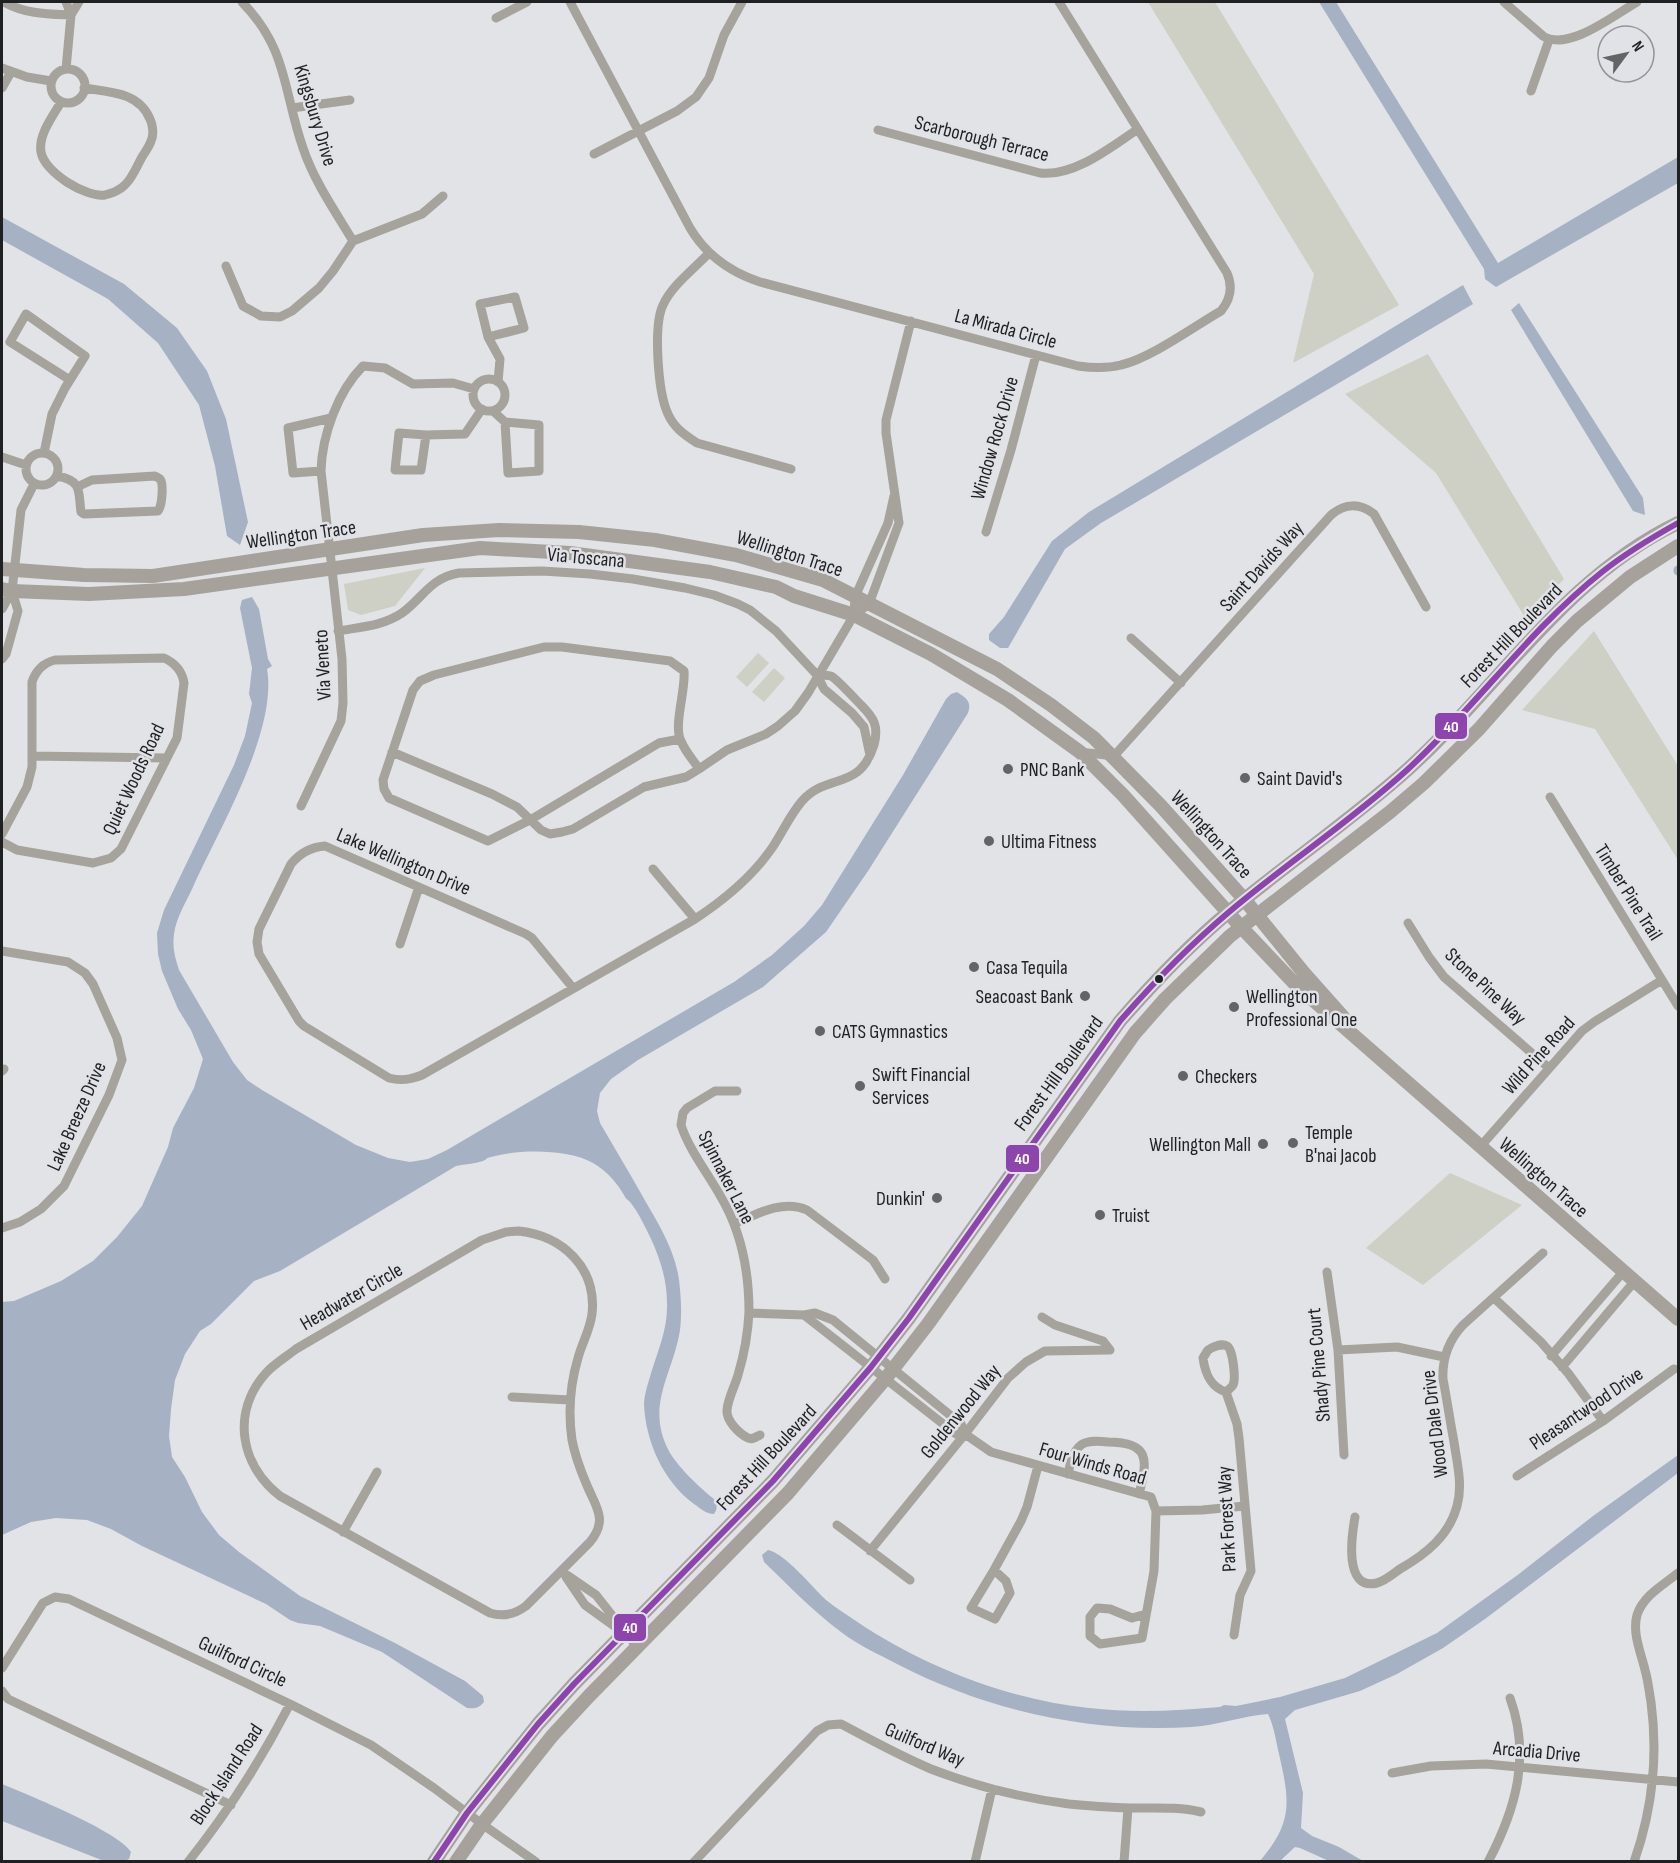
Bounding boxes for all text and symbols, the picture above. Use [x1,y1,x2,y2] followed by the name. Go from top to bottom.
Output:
[1596,24,1656,84] north arrow
[1627,38,1648,55] text: N
[288,62,342,169] street label: Kingsbury Drive
[912,111,1052,167] street label: Scarborough Terrace
[952,304,1059,354] street label: La Mirada Circle
[966,374,1024,503] street label: Window Rock Drive
[245,515,358,555] street label: Wellington Trace
[1215,516,1309,617] street label: Saint Davids Way
[733,525,846,582] street label: Wellington Trace
[546,543,626,573] street label: Via Toscana
[1456,578,1568,693] street label: Forest Hill Boulevard
[309,629,337,701] street label: Via Veneto
[1434,712,1468,740] line badge: 40
[1443,718,1459,737] text: 40
[98,720,170,839] street label: Quiet Woods Road
[1020,758,1085,782] place label: PNC Bank
[1001,762,1015,776] marker: PNC Bank
[1257,767,1342,791] place label: Saint David's
[1238,771,1252,785] marker: Saint David's
[1165,786,1257,884] street label: Wellington Trace
[333,823,474,901] street label: Lake Wellington Drive
[1001,830,1097,854] place label: Ultima Fitness
[982,834,996,848] marker: Ultima Fitness
[1589,840,1667,945] street label: Timber Pine Trail
[1440,943,1531,1031] street label: Stone Pine Way
[986,956,1068,980] place label: Casa Tequila
[967,960,981,974] marker: Casa Tequila
[1153,973,1165,985] unlabelled marker
[975,985,1073,1009] place label: Seacoast Bank
[1246,985,1357,1032] place label: Wellington Professional One
[1078,989,1092,1003] marker: Seacoast Bank
[1227,1000,1241,1014] marker: Wellington Professional One
[1009,1011,1109,1136] street label: Forest Hill Boulevard
[1497,1012,1580,1100] street label: Wild Pine Road
[832,1020,948,1044] place label: CATS Gymnastics
[813,1024,827,1038] marker: CATS Gymnastics
[42,1058,112,1175] street label: Lake Breeze Drive
[872,1063,970,1110] place label: Swift Financial Services
[1195,1065,1257,1089] place label: Checkers
[1176,1069,1190,1083] marker: Checkers
[853,1079,867,1093] marker: Swift Financial Services
[1305,1121,1377,1168] place label: Temple B'nai Jacob
[692,1127,760,1228] street label: Spinnaker Lane
[1494,1132,1593,1223] street label: Wellington Trace
[1149,1133,1251,1157] place label: Wellington Mall
[1286,1136,1300,1150] marker: Temple B'nai Jacob
[1256,1137,1270,1151] marker: Wellington Mall
[1005,1144,1040,1173] line badge: 40
[1014,1150,1030,1169] text: 40
[876,1187,925,1211] place label: Dunkin'
[930,1191,944,1205] marker: Dunkin'
[1112,1204,1150,1228] place label: Truist
[1093,1208,1107,1222] marker: Truist
[296,1258,407,1336] street label: Headwater Circle
[1302,1307,1336,1423] street label: Shady Pine Court
[916,1360,1006,1463] street label: Goldenwood Way
[1525,1362,1648,1456] street label: Pleasantwood Drive
[1416,1369,1453,1479] street label: Wood Dale Drive
[712,1400,822,1516] street label: Forest Hill Boulevard
[1036,1437,1149,1491] street label: Four Winds Road
[1212,1465,1242,1572] street label: Park Forest Way
[613,1613,647,1642] line badge: 40
[622,1619,638,1638] text: 40
[194,1631,291,1693] street label: Guilford Circle
[881,1717,968,1773] street label: Guilford Way
[185,1719,268,1830] street label: Block Island Road
[1491,1736,1582,1768] street label: Arcadia Drive

